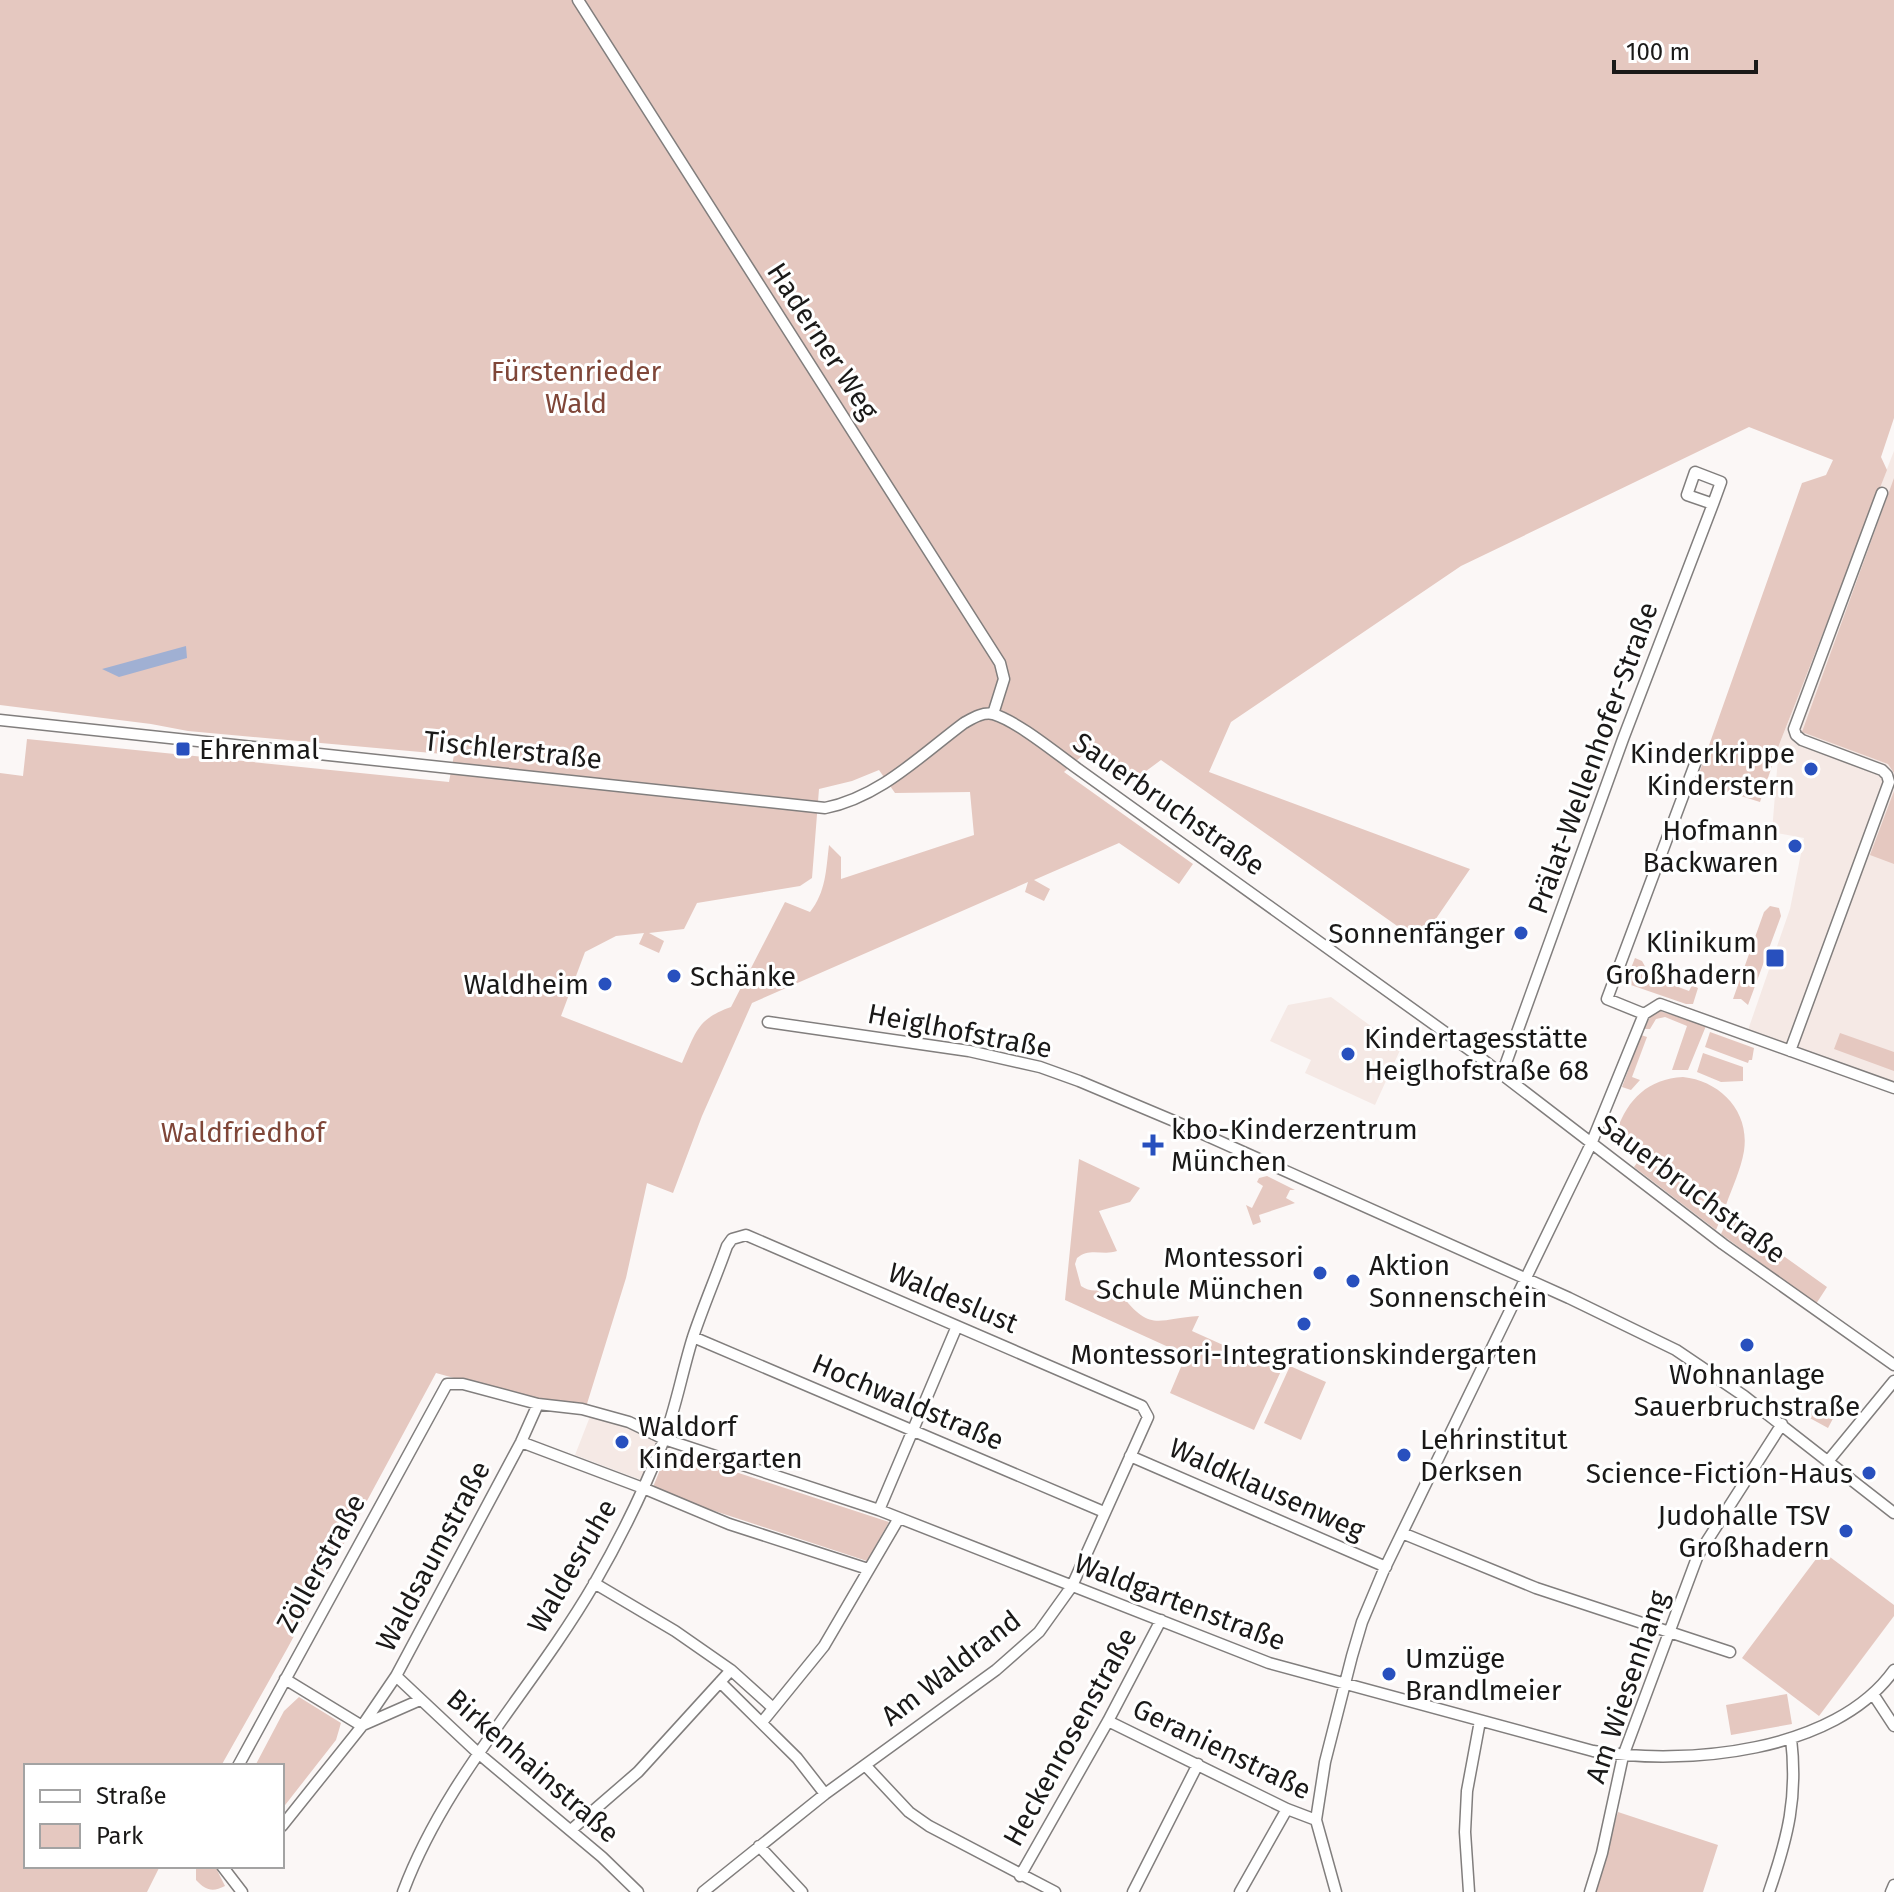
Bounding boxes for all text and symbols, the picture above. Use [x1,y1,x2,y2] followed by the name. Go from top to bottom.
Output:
[1614,24,1756,74] scale bar
[1626,38,1690,66] text: 100 m
[760,257,886,426] street label: Haderner Weg
[491,355,661,420] park label: Fürstenrieder Wald
[1521,598,1665,918] street label: Prälat-Wellenhofer-Straße
[422,724,604,776] street label: Tischlerstraße
[1067,726,1271,882] street label: Sauerbruchstraße
[199,733,319,766] place label: Ehrenmal
[1630,737,1795,802] place label: Kinderkrippe Kinderstern
[174,740,192,758] marker: Ehrenmal
[1802,760,1820,778] marker: Kinderkrippe Kinderstern
[1642,814,1779,879] place label: Hofmann Backwaren
[1786,837,1804,855] marker: Hofmann Backwaren
[1328,917,1505,950] place label: Sonnenfänger
[1512,924,1530,942] marker: Sonnenfänger
[1606,926,1757,991] place label: Klinikum Großhadern
[1764,947,1786,969] marker: Klinikum Großhadern
[690,960,796,993] place label: Schänke
[665,967,683,985] marker: Schänke
[463,968,589,1001] place label: Waldheim
[596,975,614,993] marker: Waldheim
[865,997,1055,1065] street label: Heiglhofstraße
[1364,1022,1589,1087] place label: Kindertagesstätte Heiglhofstraße 68
[1339,1045,1357,1063] marker: Kindertagesstätte Heiglhofstraße 68
[1592,1108,1792,1270] street label: Sauerbruchstraße
[1171,1113,1418,1178] place label: kbo-Kinderzentrum München
[161,1116,328,1149] park label: Waldfriedhof
[1142,1134,1164,1156] marker: kbo-Kinderzentrum München
[1096,1241,1304,1306] place label: Montessori Schule München
[1369,1249,1548,1314] place label: Aktion Sonnenschein
[883,1256,1024,1341] street label: Waldeslust
[1311,1264,1329,1282] marker: Montessori Schule München
[1344,1272,1362,1290] marker: Aktion Sonnenschein
[1295,1315,1313,1333] marker: Montessori-Integrationskindergarten
[1738,1336,1756,1354] marker: Wohnanlage Sauerbruchstraße
[1070,1338,1538,1371] place label: Montessori-Integrationskindergarten
[807,1347,1009,1457] street label: Hochwaldstraße
[1634,1358,1860,1423] place label: Wohnanlage Sauerbruchstraße
[638,1410,803,1475] place label: Waldorf Kindergarten
[1420,1423,1569,1488] place label: Lehrinstitut Derksen
[1164,1431,1370,1547] street label: Waldklausenweg
[613,1433,631,1451] marker: Waldorf Kindergarten
[1395,1446,1413,1464] marker: Lehrinstitut Derksen
[369,1455,497,1657] street label: Waldsaumstraße
[1586,1457,1853,1490] place label: Science-Fiction-Haus
[1860,1464,1878,1482] marker: Science-Fiction-Haus
[270,1488,372,1638] street label: Zöllerstraße
[520,1493,624,1639] street label: Waldesruhe
[1658,1499,1830,1564] place label: Judohalle TSV Großhadern
[1837,1522,1855,1540] marker: Judohalle TSV Großhadern
[1070,1547,1290,1657] street label: Waldgartenstraße
[1579,1586,1675,1787] street label: Am Wiesenhang
[875,1603,1027,1733] street label: Am Waldrand
[996,1622,1144,1852] street label: Heckenrosenstraße
[1405,1642,1562,1707] place label: Umzüge Brandlmeier
[1380,1665,1398,1683] marker: Umzüge Brandlmeier
[440,1682,626,1850] street label: Birkenhainstraße
[1128,1692,1316,1806] street label: Geranienstraße
[24,1764,284,1868] legend
[96,1782,167,1810] text: Straße
[96,1822,144,1850] text: Park

